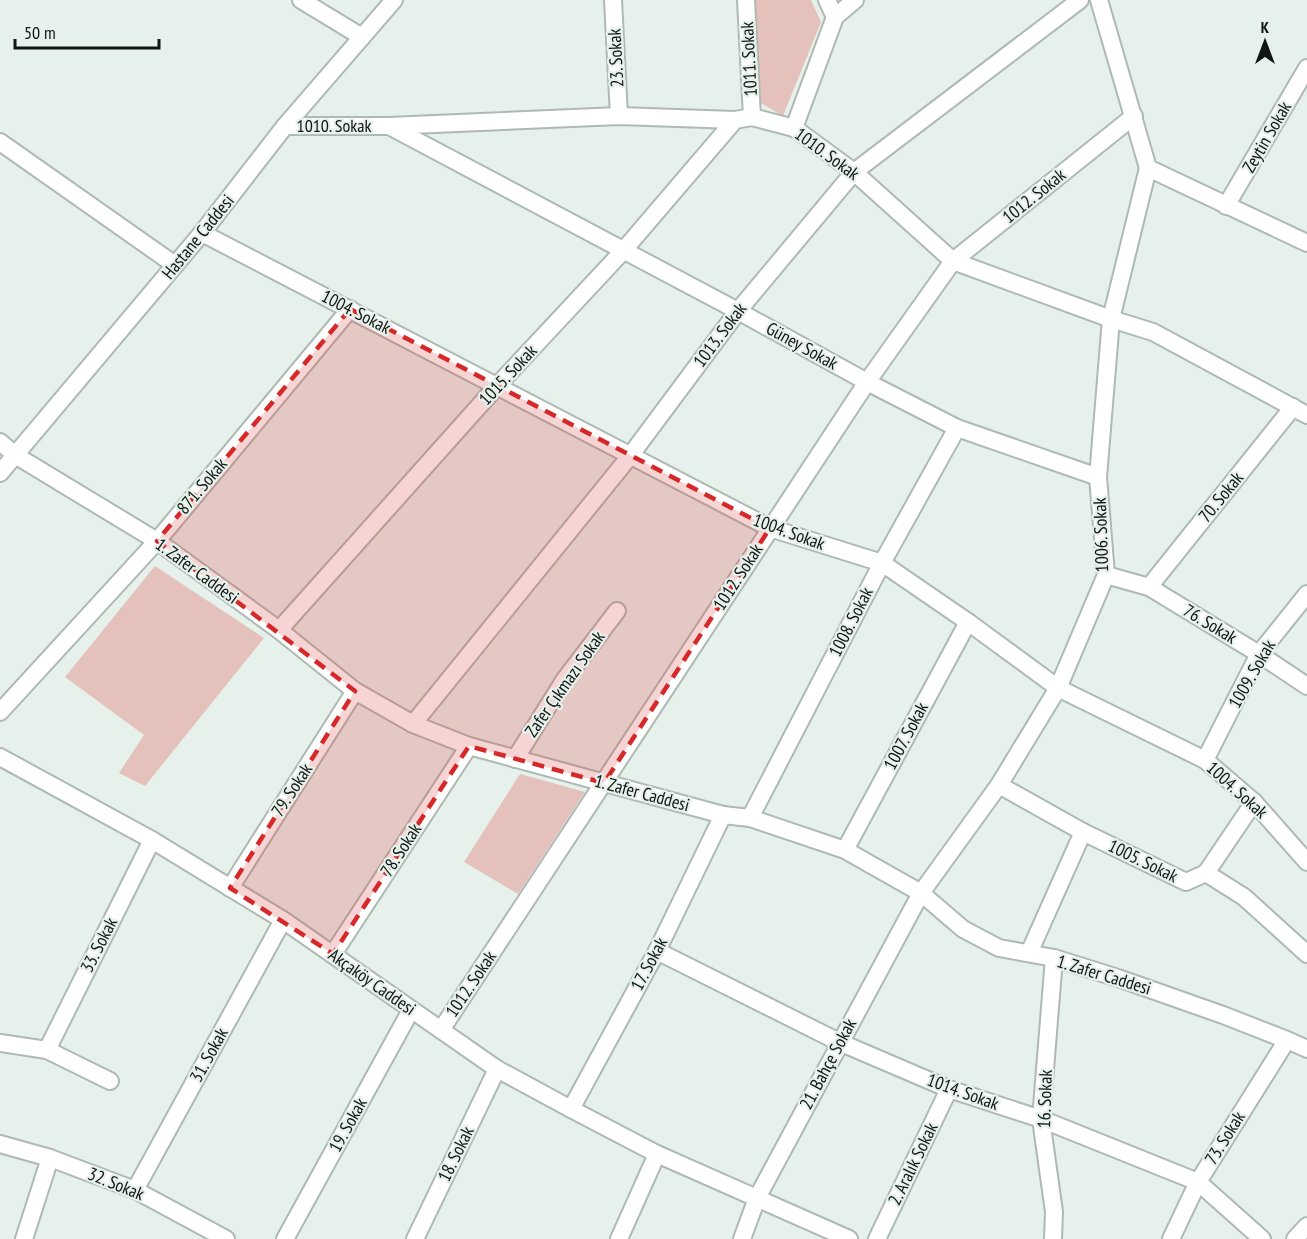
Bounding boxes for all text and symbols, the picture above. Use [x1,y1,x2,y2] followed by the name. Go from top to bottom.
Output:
[15,12,159,50] scale bar
[1235,12,1295,72] north arrow
[1261,17,1270,37] text: K
[24,21,56,44] text: 50 m
[735,21,762,97] street label: 1011. Sokak
[602,28,629,88] street label: 23. Sokak
[1237,97,1296,176] street label: Zeytin Sokak
[297,114,371,137] street label: 1010. Sokak
[790,122,864,185] street label: 1010. Sokak
[997,163,1070,228] street label: 1012. Sokak
[156,190,239,284] street label: Hastane Caddesi
[318,284,395,339] street label: 1004. Sokak
[688,298,751,372] street label: 1013. Sokak
[762,316,842,375] street label: Güney Sokak
[474,339,542,410] street label: 1015. Sokak
[171,453,232,519] street label: 871. Sokak
[1193,467,1248,527] street label: 70. Sokak
[1088,497,1113,573] street label: 1006. Sokak
[750,508,828,555] street label: 1004. Sokak
[151,533,243,609] street label: 1. Zafer Caddesi
[708,539,768,614] street label: 1012. Sokak
[823,583,878,660] street label: 1008. Sokak
[1179,599,1241,649] street label: 76. Sokak
[519,626,610,741] street label: Zafer Çıkmazı Sokak
[1223,636,1280,712] street label: 1009. Sokak
[878,698,933,774] street label: 1007. Sokak
[1202,756,1273,823] street label: 1004. Sokak
[266,759,317,821] street label: 79. Sokak
[592,769,692,816] street label: 1. Zafer Caddesi
[375,819,426,881] street label: 78. Sokak
[1105,834,1182,887] street label: 1005. Sokak
[75,913,122,976] street label: 33. Sokak
[625,933,672,994] street label: 17. Sokak
[324,943,421,1020] street label: Akçaköy Caddesi
[440,946,501,1021] street label: 1012. Sokak
[1054,949,1154,1000] street label: 1. Zafer Caddesi
[794,1014,861,1113] street label: 21. Bahçe Sokak
[184,1024,233,1086] street label: 31. Sokak
[924,1068,1002,1115] street label: 1014. Sokak
[1032,1069,1057,1129] street label: 16. Sokak
[323,1094,372,1156] street label: 19. Sokak
[1199,1107,1250,1169] street label: 73. Sokak
[883,1119,942,1209] street label: 2. Aralık Sokak
[432,1122,479,1185] street label: 18. Sokak
[85,1162,148,1205] street label: 32. Sokak

